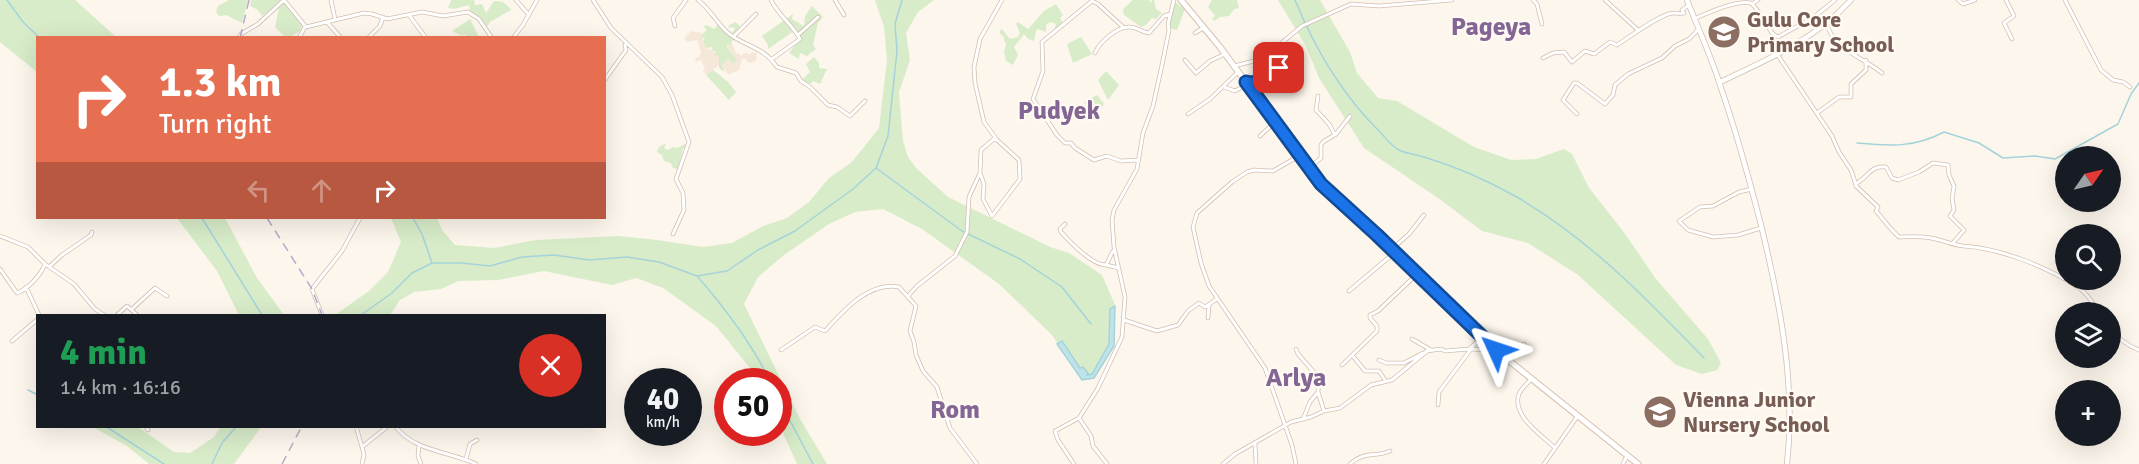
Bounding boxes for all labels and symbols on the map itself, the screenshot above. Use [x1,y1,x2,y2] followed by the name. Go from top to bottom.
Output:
[1747,6,1894,58] place label: Gulu Core Primary School
[1451,11,1531,43] district label: Pageya
[1706,14,1742,50] school or university icon: Gulu Core Primary School
[1253,42,1304,93] pin
[1018,95,1101,127] district label: Pudyek
[2055,146,2121,212] north arrow
[1464,318,1528,382] position arrow
[1266,362,1326,394] district label: Arlya
[714,368,792,446] speed limit sign: 50
[1683,386,1830,438] place label: Vienna Junior Nursery School
[930,394,980,426] district label: Rom
[1642,394,1678,430] school or university icon: Vienna Junior Nursery School

